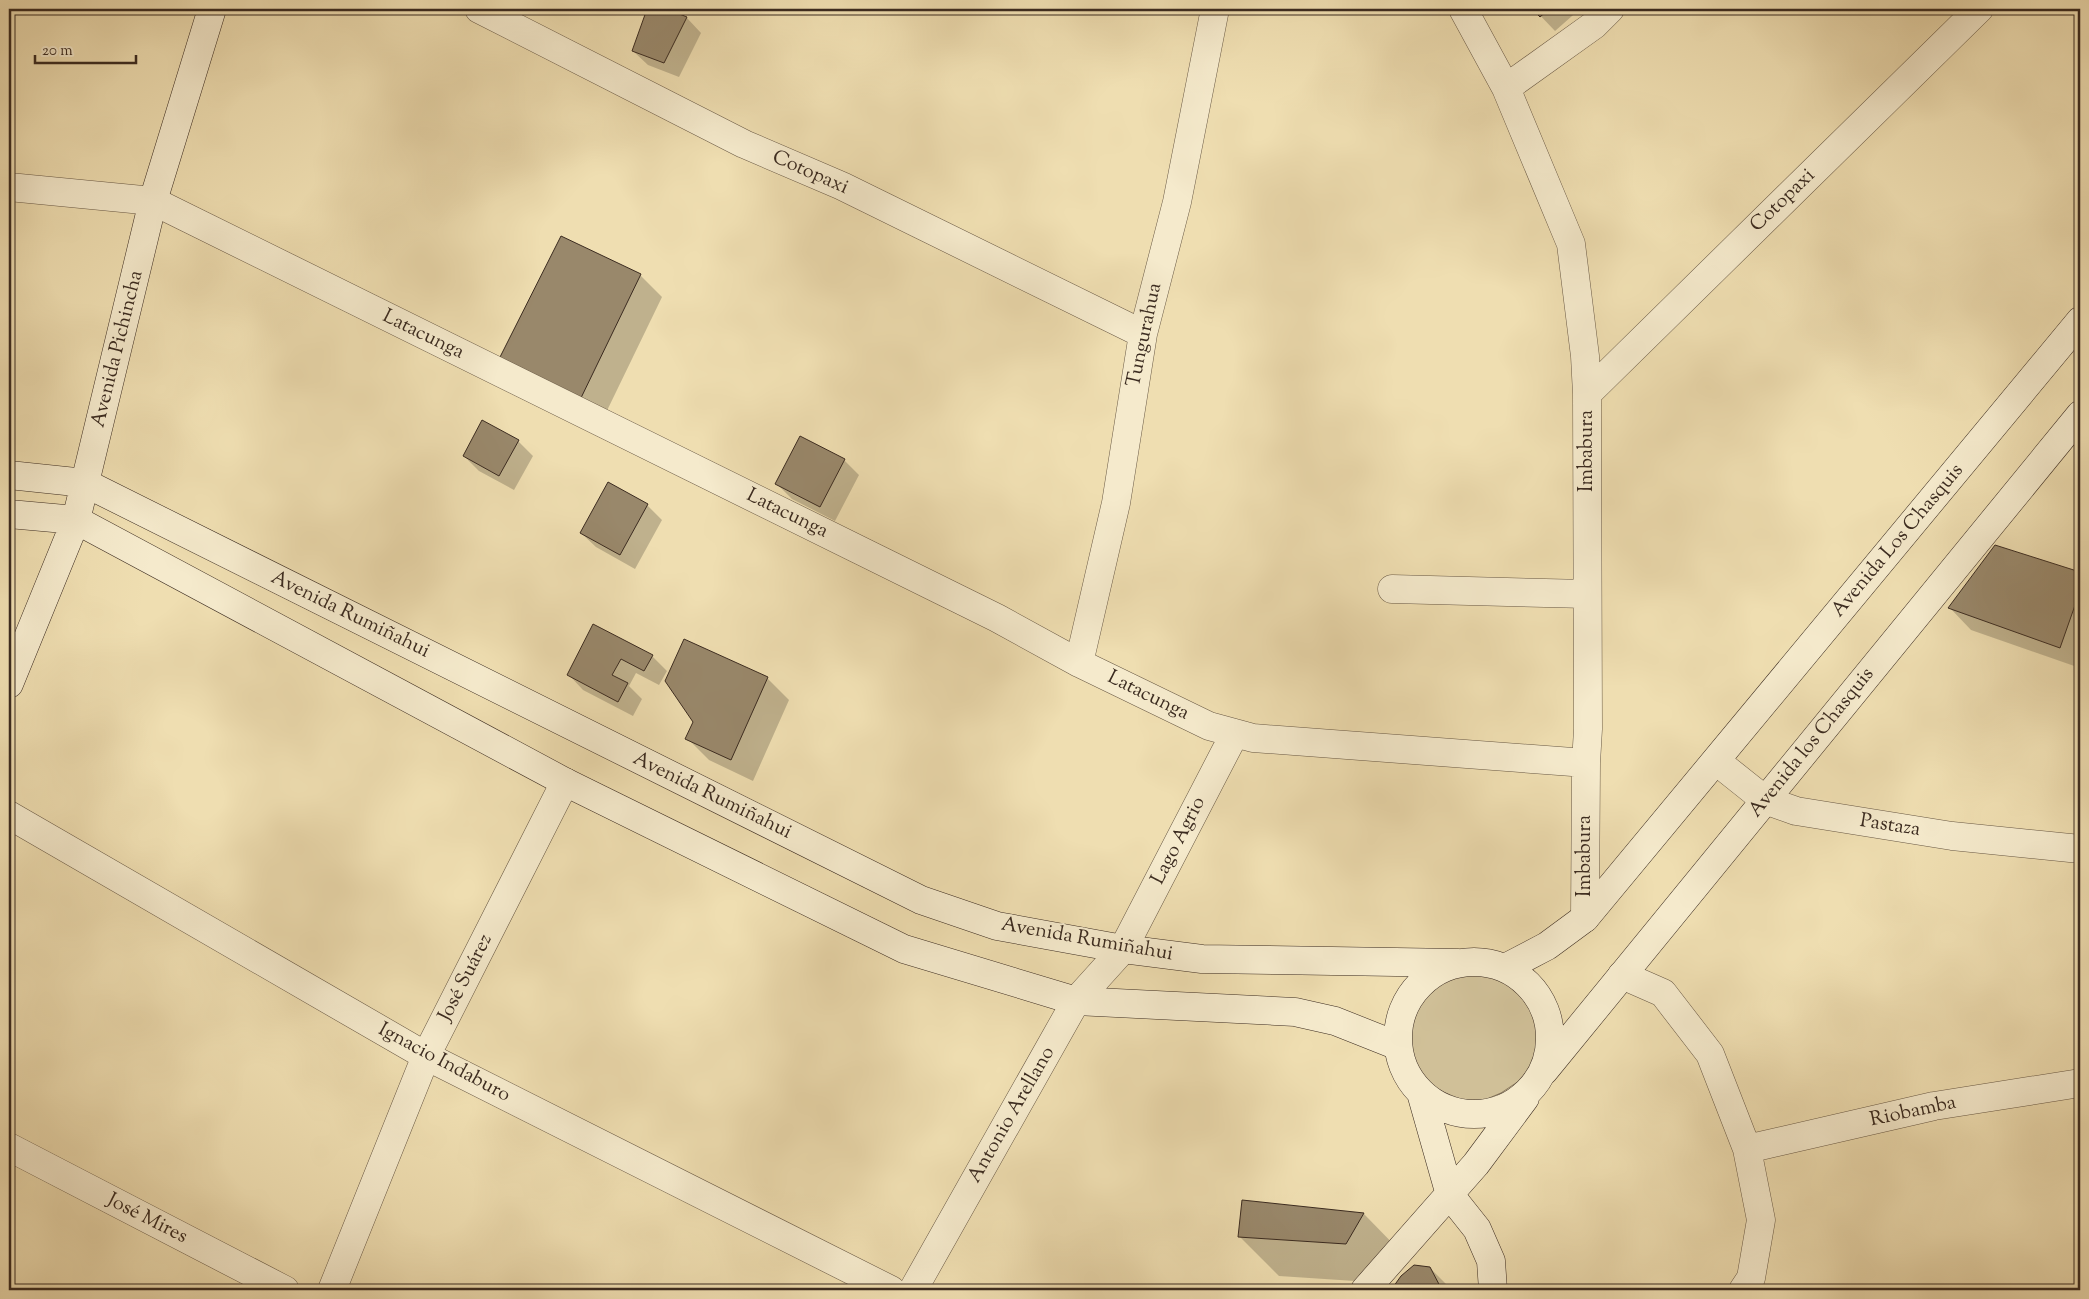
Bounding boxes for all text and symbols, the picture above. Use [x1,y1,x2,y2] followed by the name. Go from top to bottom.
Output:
[35,32,136,64] scale bar
[42,41,73,62] text: 20 m
[767,143,853,203] street label: Cotopaxi
[1744,162,1822,240] street label: Cotopaxi
[84,267,152,431] street label: Avenida Pichincha
[1120,280,1170,390] street label: Tungurahua
[377,303,469,367] street label: Latacunga
[1573,410,1602,492] street label: Imbabura
[1825,458,1971,624] street label: Avenida Los Chasquis
[741,482,833,546] street label: Latacunga
[266,564,435,666] street label: Avenida Rumiñahui
[1742,662,1882,824] street label: Avenida los Chasquis
[1102,664,1194,728] street label: Latacunga
[628,745,797,847] street label: Avenida Rumiñahui
[1144,792,1214,890] street label: Lago Agrio
[1858,807,1922,845] street label: Pastaza
[1571,815,1600,897] street label: Imbabura
[999,911,1175,969] street label: Avenida Rumiñahui
[431,929,500,1028] street label: José Suárez
[373,1016,515,1110] street label: Ignacio Indaburo
[961,1041,1063,1189] street label: Antonio Arellano
[1867,1089,1959,1135] street label: Riobamba
[101,1186,192,1252] street label: José Mires

